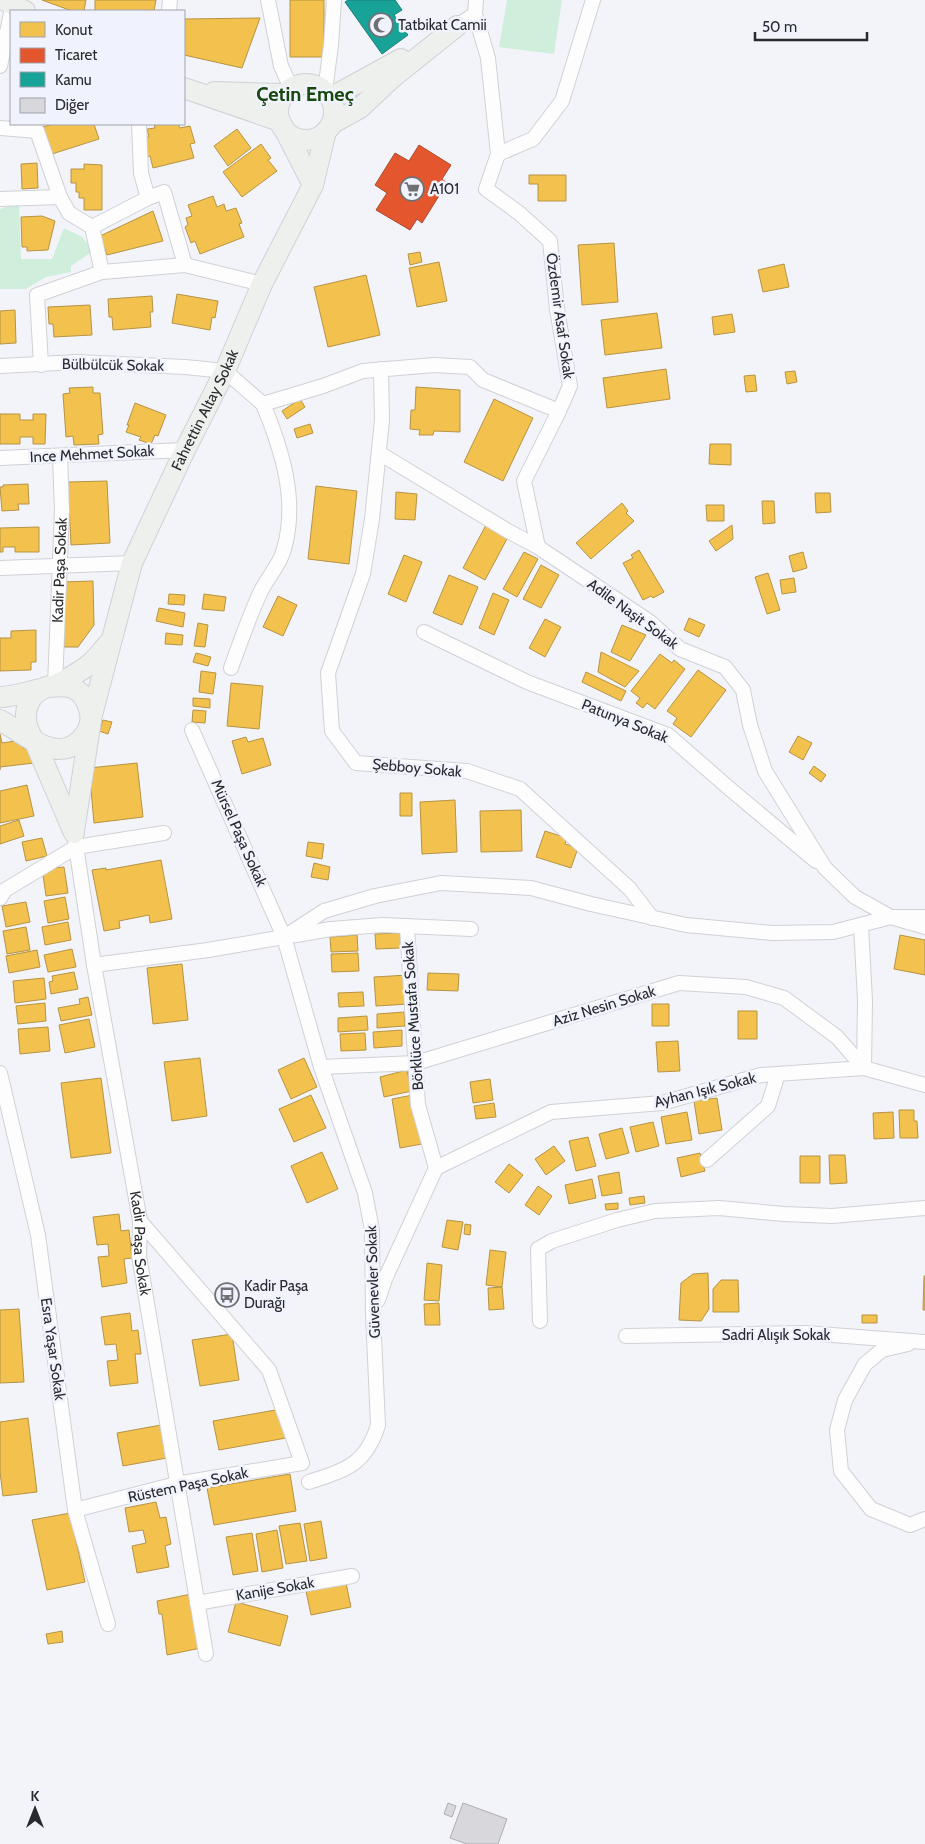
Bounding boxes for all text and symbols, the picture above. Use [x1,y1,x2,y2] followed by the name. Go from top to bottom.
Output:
[10,10,185,125] legend
[755,10,868,42] scale bar
[368,12,394,38] mosque icon: Tatbikat Camii
[398,16,487,34] place label: Tatbikat Camii
[762,18,797,36] text: 50 m
[55,21,93,39] text: Konut
[55,46,97,64] text: Ticaret
[55,71,92,89] text: Kamu
[256,82,354,106] district label: Çetin Emeç
[55,96,89,114] text: Diğer
[399,176,425,202] supermarket icon: A101
[430,180,459,198] place label: A101
[542,252,578,381] street label: Özdemir Asaf Sokak
[168,346,242,473] street label: Fahrettin Altay Sokak
[62,355,165,375] street label: Bülbülcük Sokak
[29,442,155,466] street label: Ince Mehmet Sokak
[48,517,71,623] street label: Kadir Paşa Sokak
[584,575,682,653] street label: Adile Naşit Sokak
[579,695,671,747] street label: Patunya Sokak
[372,755,463,781] street label: Şebboy Sokak
[207,777,271,890] street label: Mürsel Paşa Sokak
[399,941,427,1091] street label: Börklüce Mustafa Sokak
[550,982,658,1030] street label: Aziz Nesin Sokak
[652,1069,758,1111] street label: Ayhan Işık Sokak
[126,1190,155,1297] street label: Kadir Paşa Sokak
[362,1225,384,1339] street label: Güvenevler Sokak
[244,1277,309,1312] place label: Kadir Paşa Durağı
[214,1282,240,1308] bus stop icon: Kadir Paşa Durağı
[37,1297,69,1402] street label: Esra Yaşar Sokak
[722,1326,831,1344] street label: Sadri Alışık Sokak
[126,1463,250,1506] street label: Rüstem Paşa Sokak
[234,1573,316,1605] street label: Kanije Sokak
[10,1784,60,1834] north arrow
[31,1787,40,1805] text: K

